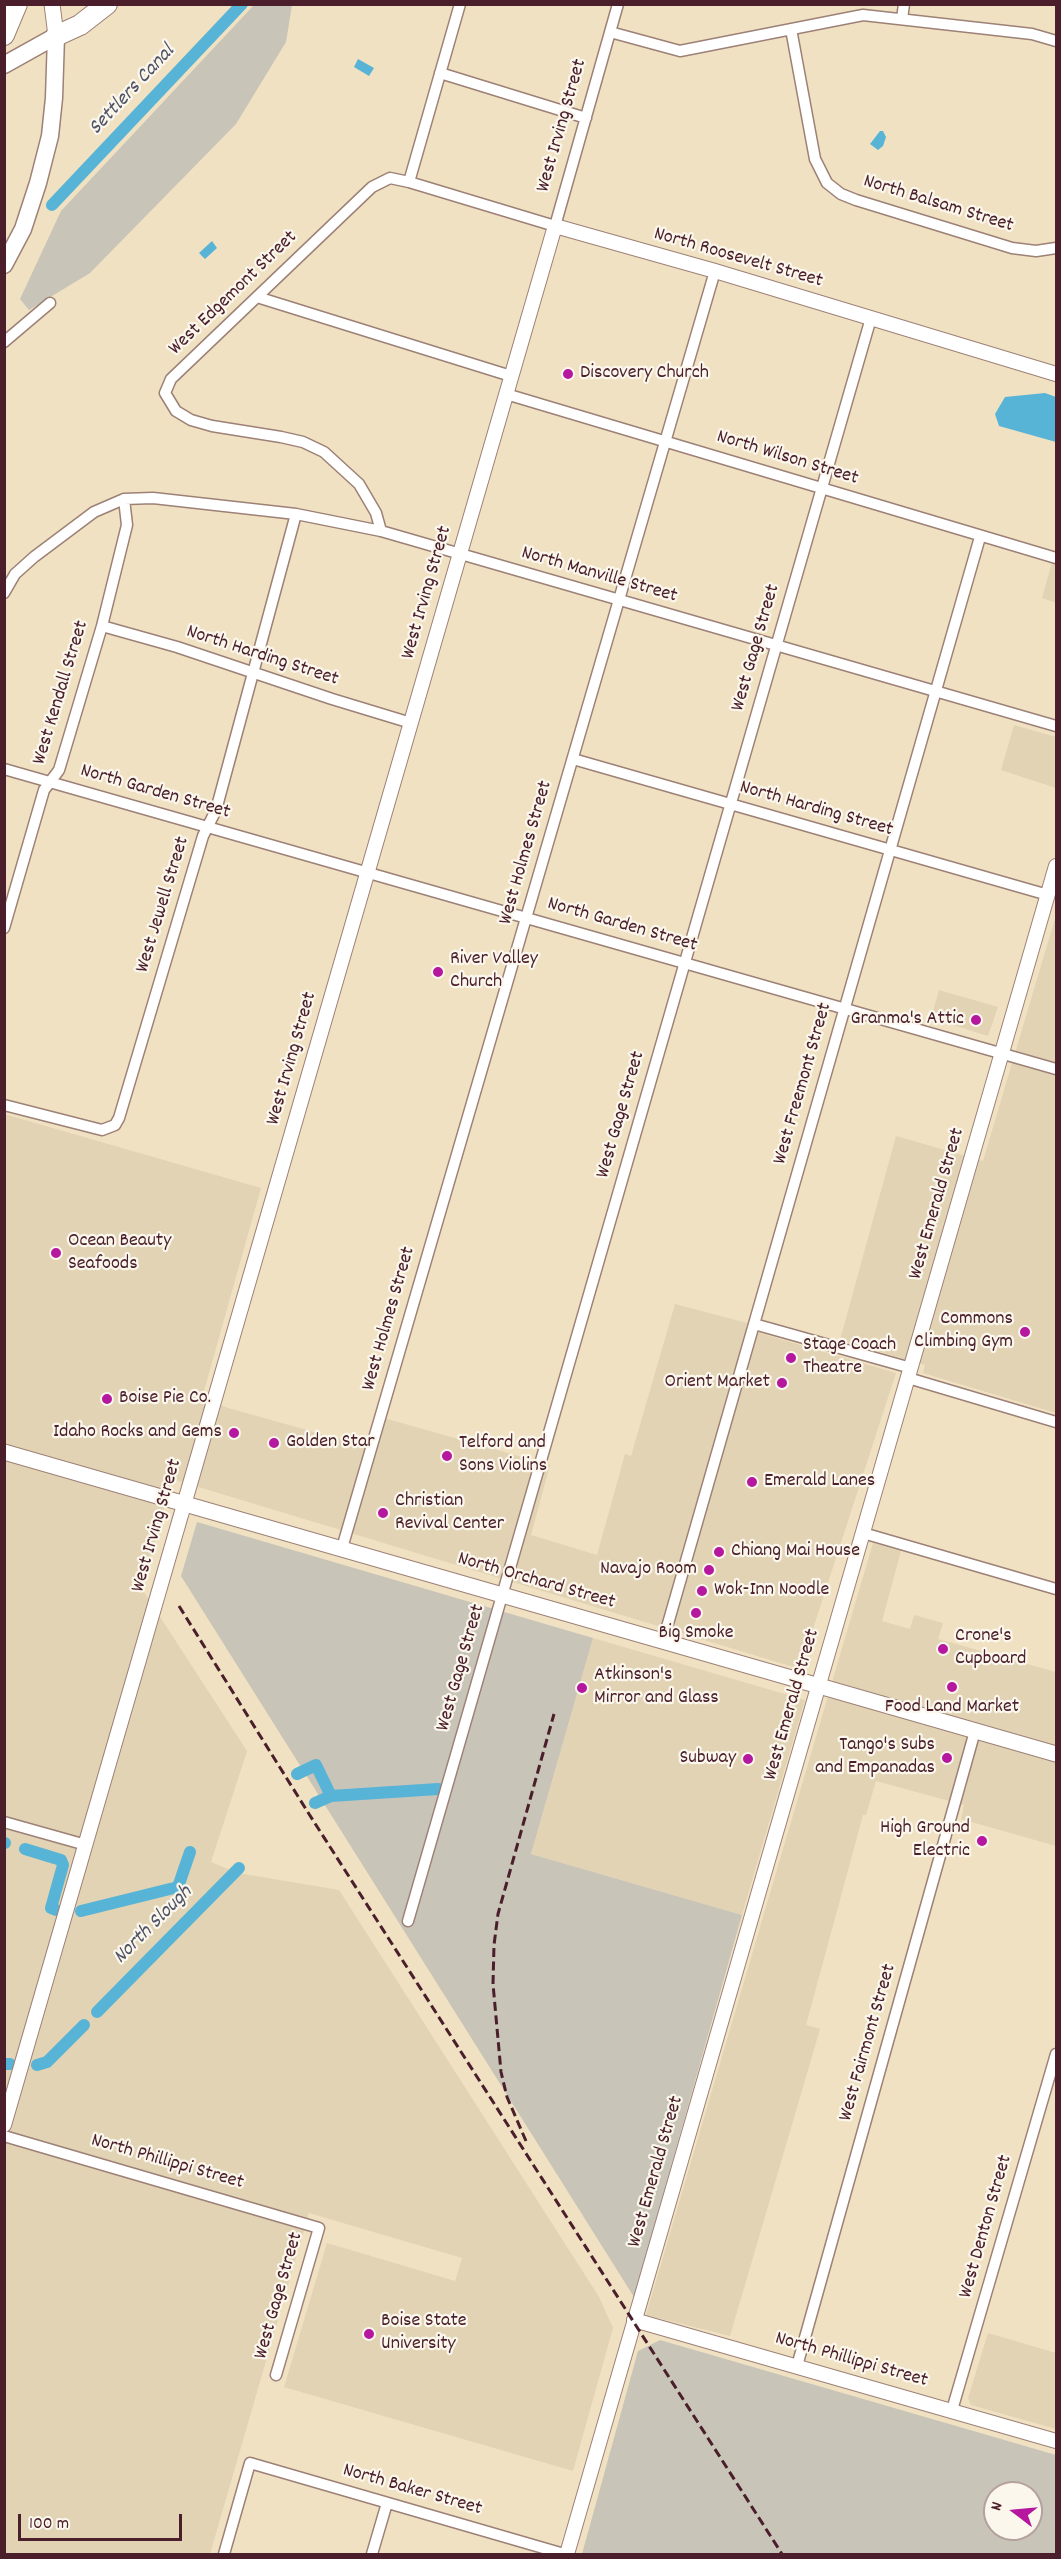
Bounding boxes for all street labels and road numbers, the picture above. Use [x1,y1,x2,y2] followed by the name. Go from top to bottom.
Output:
[533,57,593,195] street label: West Irving Street
[860,171,1016,239] street label: North Balsam Street
[651,223,825,295] street label: North Roosevelt Street
[165,227,303,361] street label: West Edgemont Street
[713,426,861,492] street label: North Wilson Street
[398,524,458,662] street label: West Irving Street
[518,542,680,610] street label: North Manville Street
[727,582,787,714] street label: West Gage Street
[29,618,95,768] street label: West Kendall Street
[183,621,341,693] street label: North Harding Street
[77,760,233,826] street label: North Garden Street
[736,777,896,843] street label: North Harding Street
[495,778,559,928] street label: West Holmes Street
[132,834,196,976] street label: West Jewell Street
[544,893,700,959] street label: North Garden Street
[263,990,323,1128] street label: West Irving Street
[769,1000,839,1168] street label: West Freemont Street
[592,1049,652,1181] street label: West Gage Street
[905,1126,971,1282] street label: West Emerald Street
[358,1244,422,1394] street label: West Holmes Street
[128,1457,188,1595] street label: West Irving Street
[454,1548,618,1616] street label: North Orchard Street
[432,1602,492,1734] street label: West Gage Street
[760,1627,826,1783] street label: West Emerald Street
[835,1962,903,2124] street label: West Fairmont Street
[624,2094,690,2250] street label: West Emerald Street
[88,2130,246,2196] street label: North Phillippi Street
[955,2153,1019,2301] street label: West Denton Street
[250,2230,310,2362] street label: West Gage Street
[772,2328,930,2394] street label: North Phillippi Street
[340,2460,484,2522] street label: North Baker Street

